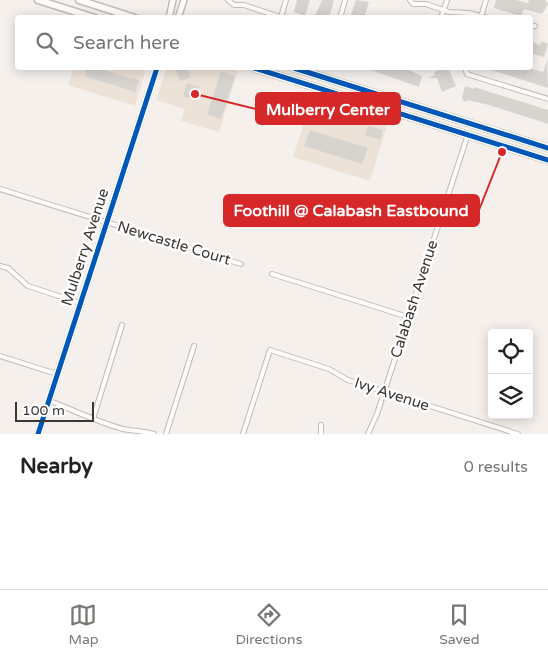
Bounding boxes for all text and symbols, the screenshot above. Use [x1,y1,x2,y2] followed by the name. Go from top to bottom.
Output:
[15,15,533,70] search box
[33,29,61,57] icon: search
[73,32,180,54] text: Search here
[256,93,400,124] callout: Mulberry Center
[266,100,391,120] text: Mulberry Center
[58,186,112,308] street label: Mulberry Avenue
[224,195,479,226] callout: Foothill @ Calabash Eastbound
[234,201,468,221] text: Foothill @ Calabash Eastbound
[115,217,233,269] street label: Newcastle Court
[386,238,442,360] street label: Calabash Avenue
[488,329,533,419] map controls
[488,329,533,374] button: locate
[352,373,432,415] street label: Ivy Avenue
[488,374,533,419] button: layers
[15,399,94,422] scale bar
[22,402,65,419] text: 100 m
[20,454,93,479] text: Nearby
[464,457,528,477] text: 0 results
[68,601,99,648] tab: Map
[235,601,302,648] tab: Directions
[439,601,480,648] tab: Saved

